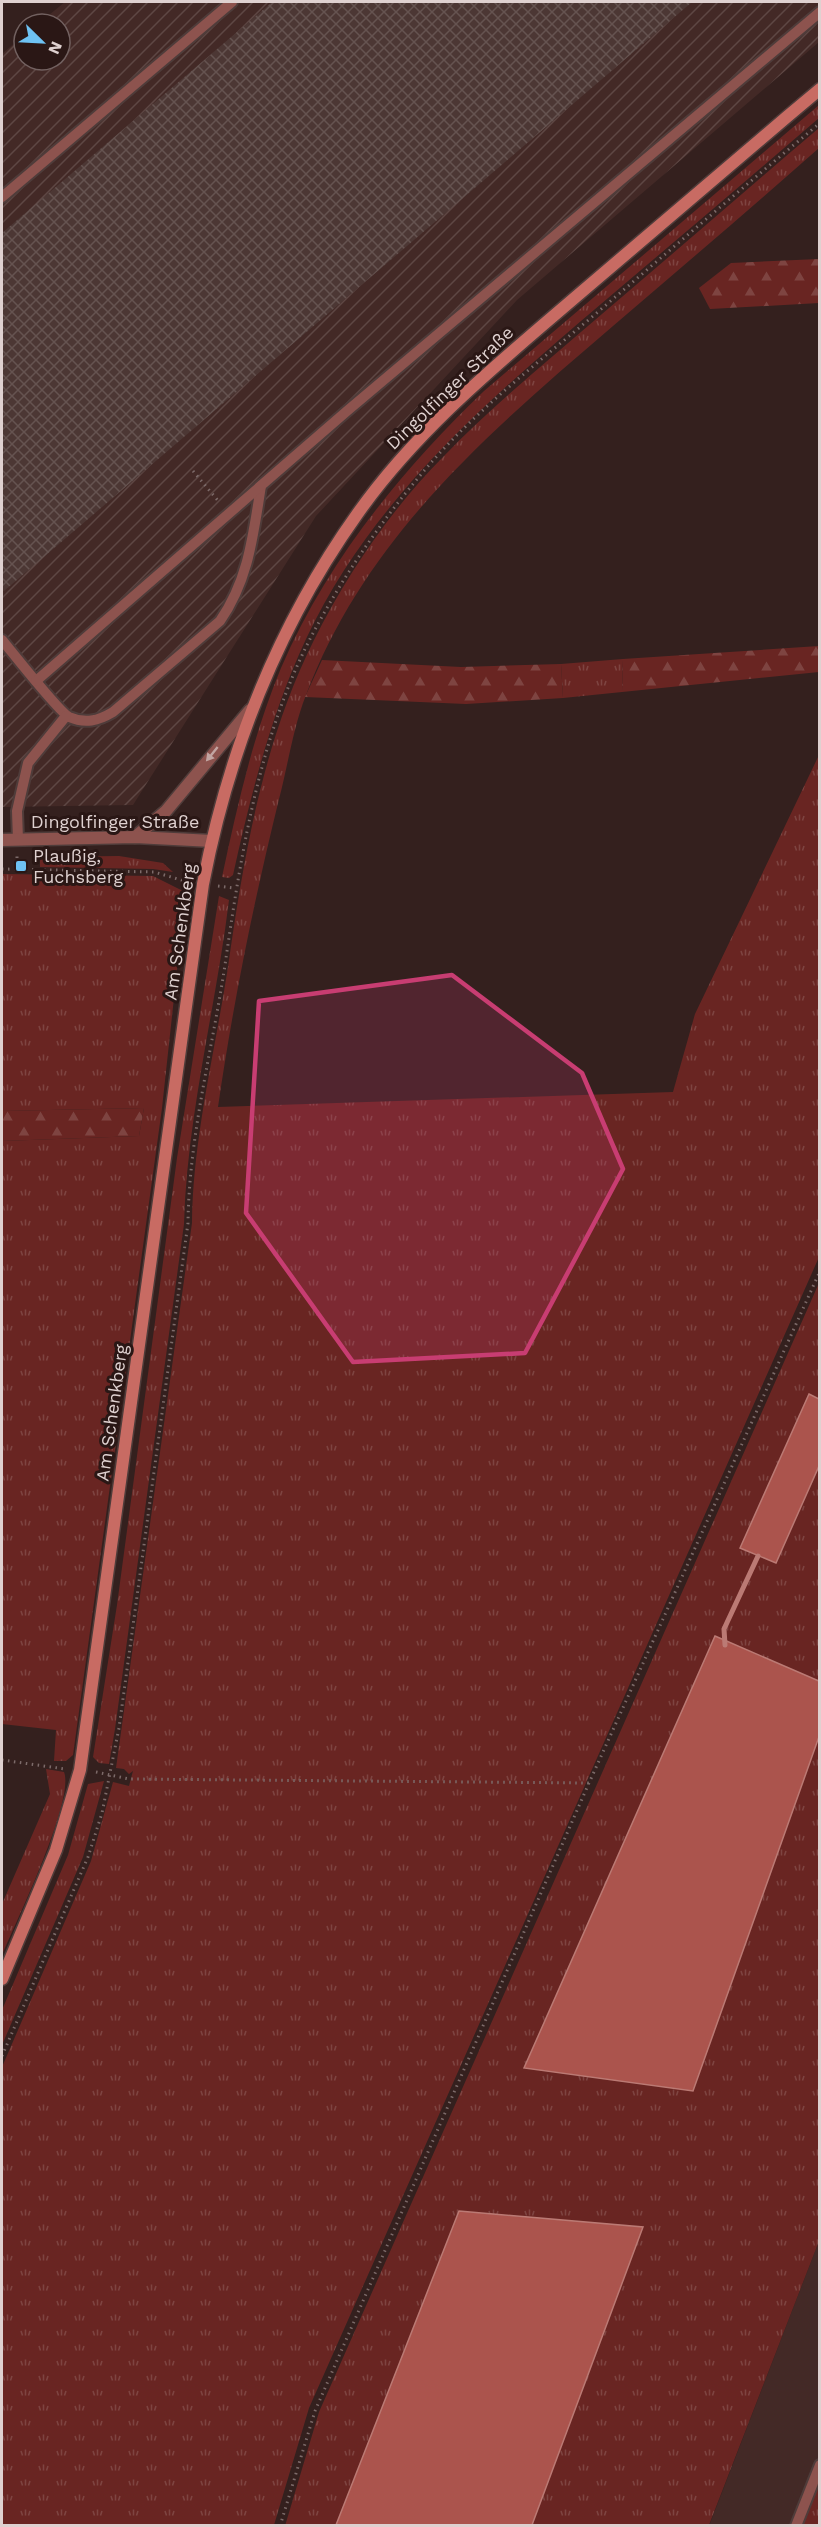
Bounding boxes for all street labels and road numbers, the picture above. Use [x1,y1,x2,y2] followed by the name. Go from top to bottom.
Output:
[382,322,518,454] street label: Dingolfinger Straße
[31,811,199,832] street label: Dingolfinger Straße
[160,862,200,1002] street label: Am Schenkberg
[92,1343,132,1483] street label: Am Schenkberg

